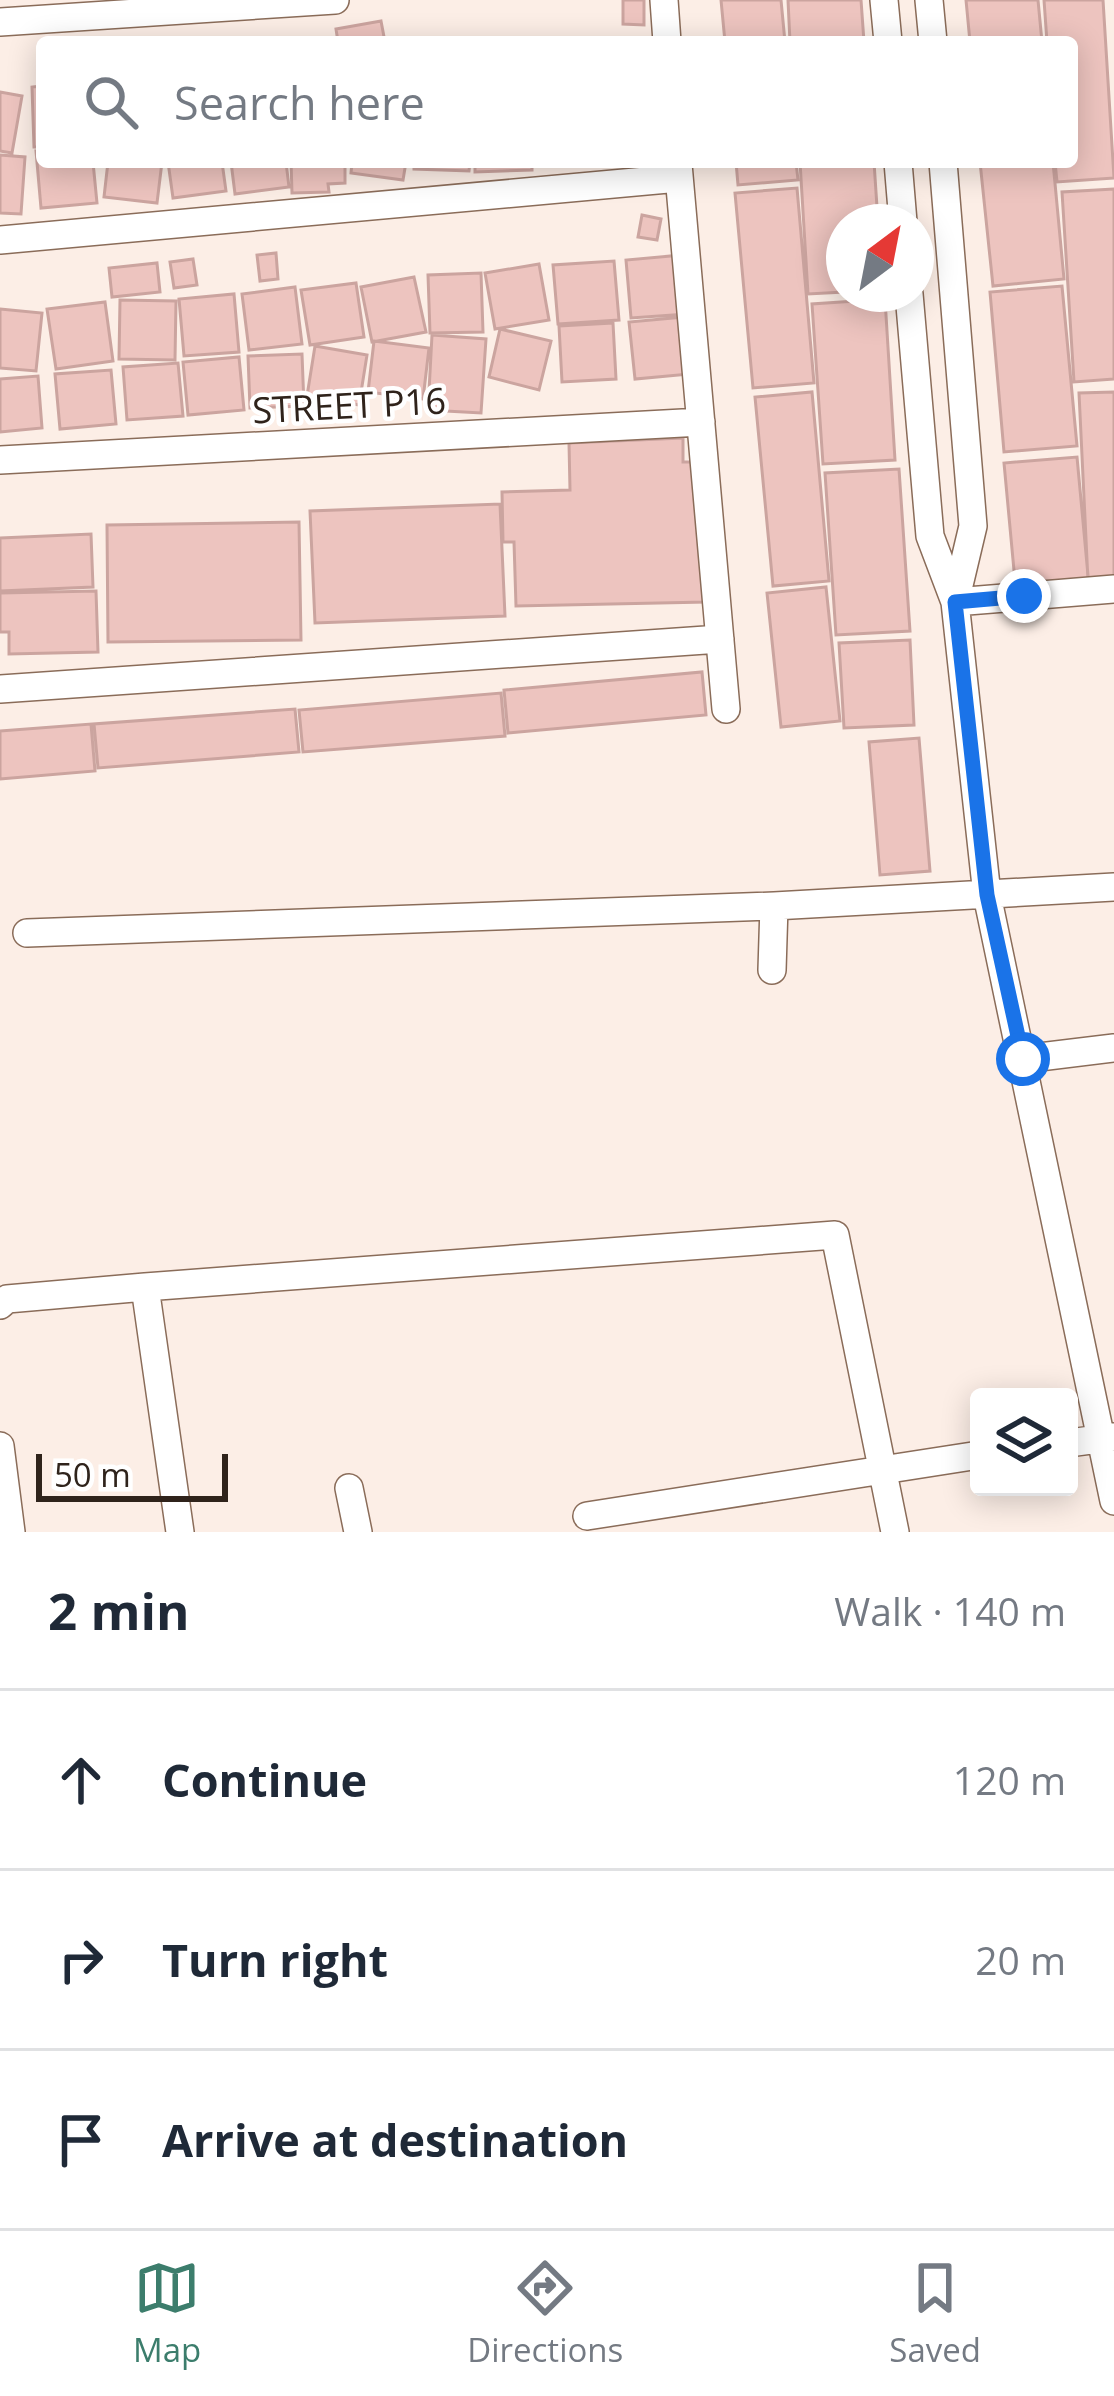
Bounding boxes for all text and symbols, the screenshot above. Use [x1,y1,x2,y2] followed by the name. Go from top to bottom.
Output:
[36,36,1078,168] search box
[78,69,144,135] icon: search
[174,72,425,133] text: Search here
[826,204,934,312] north arrow
[251,375,447,435] street label: STREET P16
[997,569,1051,623] route end
[996,1032,1050,1086] route start
[970,1388,1078,1496] map controls
[970,1388,1078,1496] button: layers
[36,1448,228,1501] scale bar
[54,1452,131,1497] text: 50 m
[48,1575,190,1645] text: 2 min
[834,1584,1066,1637] text: Walk · 140 m
[48,1747,114,1813] icon: ahead
[162,1749,367,1810] text: Continue
[953,1753,1066,1806] text: 120 m
[48,1927,114,1993] icon: right
[162,1929,388,1990] text: Turn right
[975,1933,1066,1986] text: 20 m
[48,2107,114,2173] icon: arrive
[162,2109,628,2170] text: Arrive at destination
[133,2255,201,2372] tab: Map
[467,2255,623,2372] tab: Directions
[889,2255,981,2372] tab: Saved

